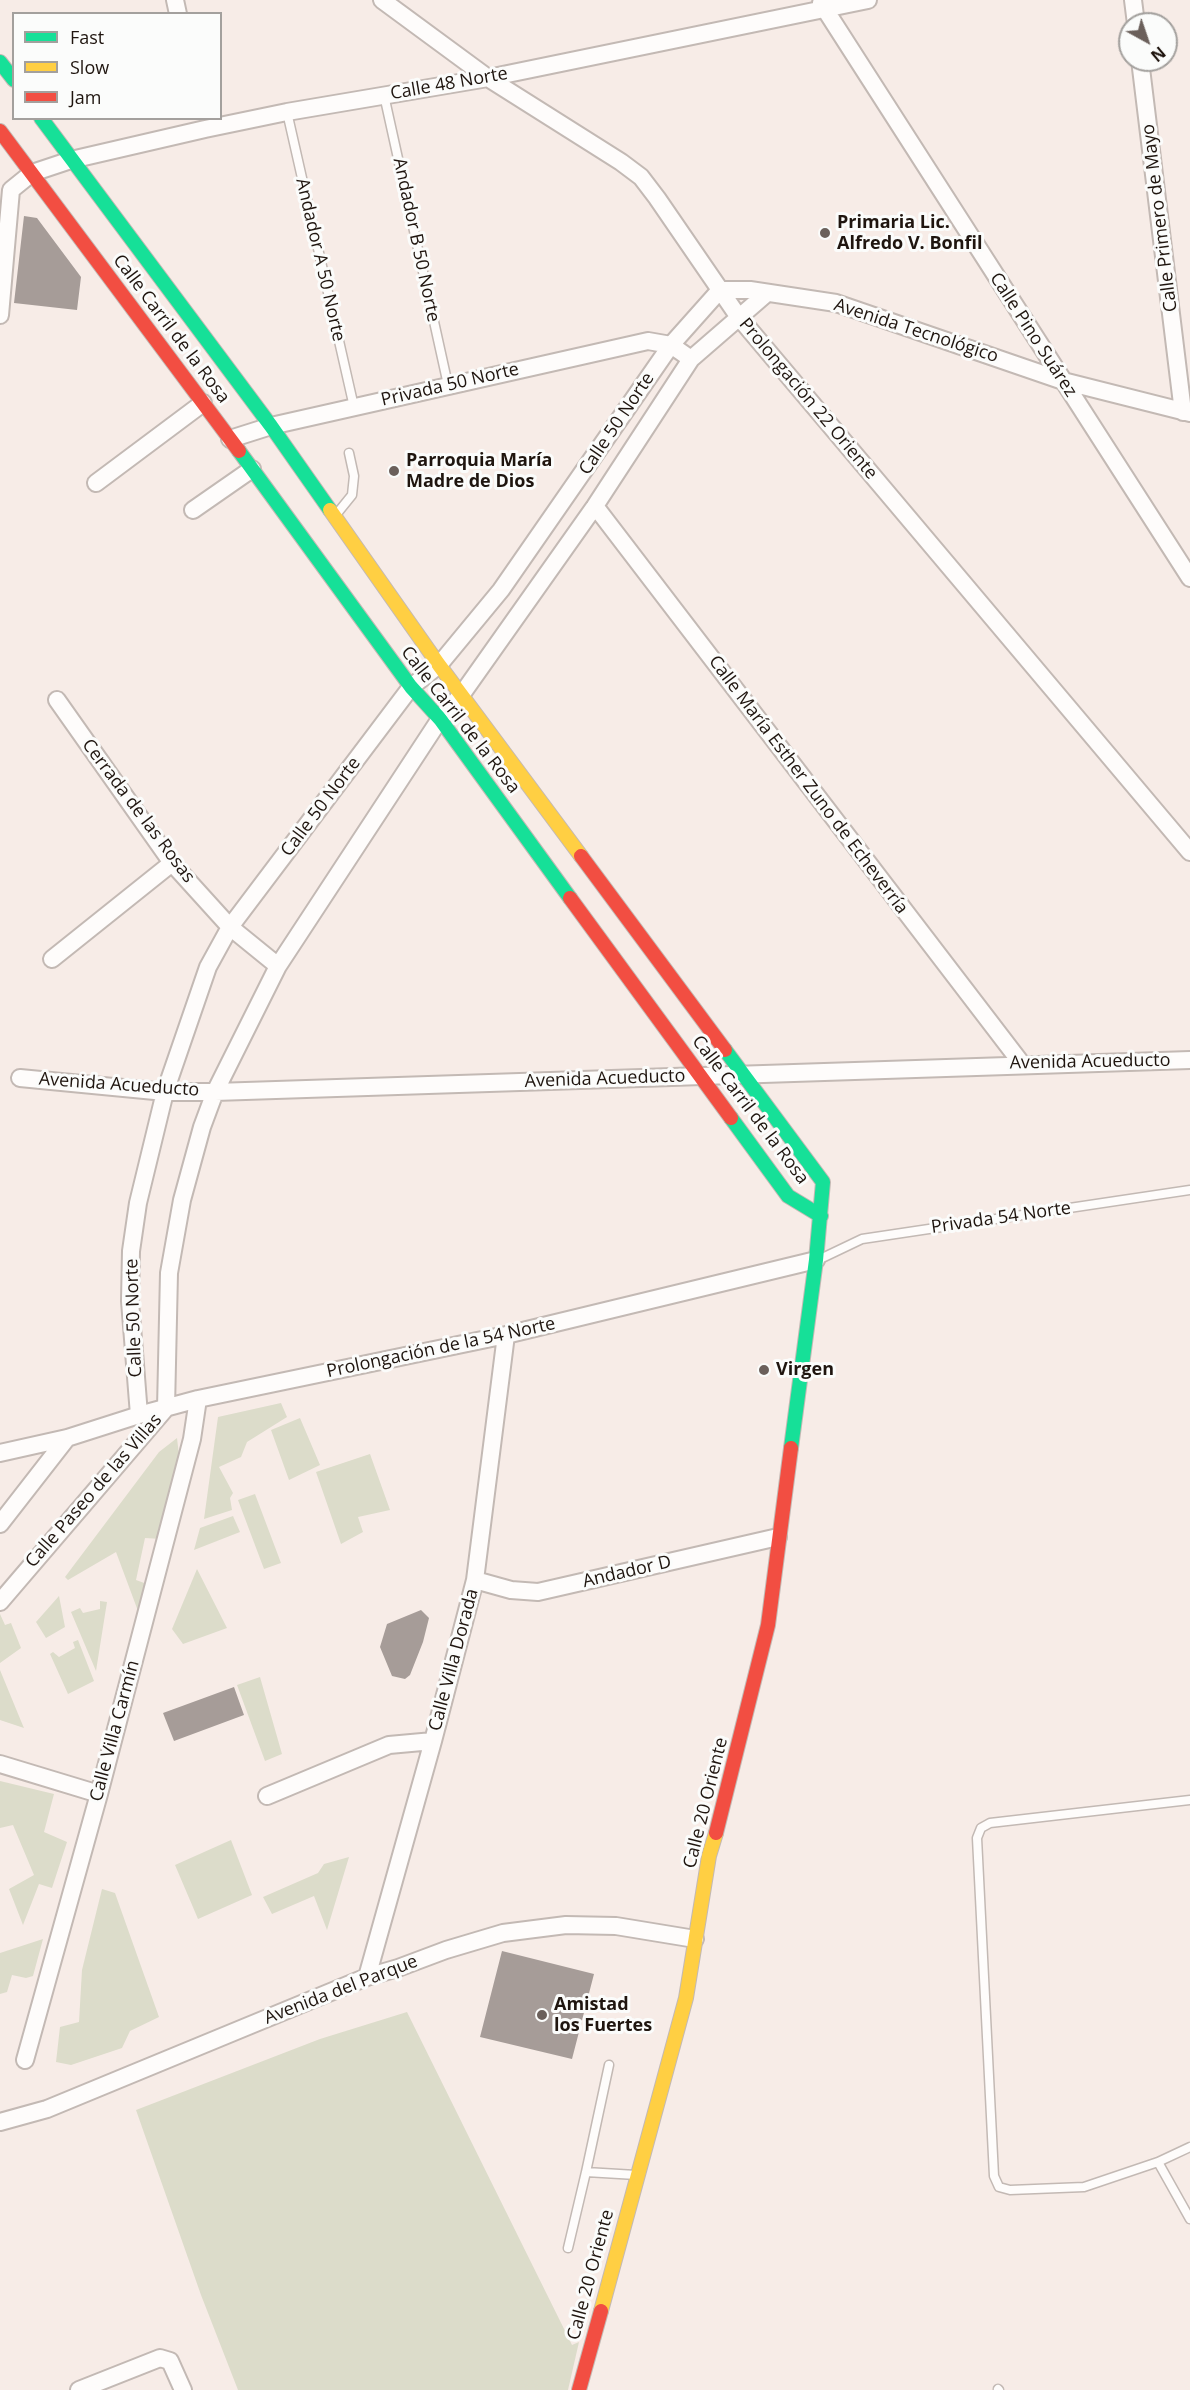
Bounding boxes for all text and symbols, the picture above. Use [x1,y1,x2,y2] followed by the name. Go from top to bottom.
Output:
[12,12,222,120] legend
[1118,12,1178,72] north arrow
[70,25,104,49] text: Fast
[1146,42,1170,67] text: N
[70,55,109,79] text: Slow
[389,63,509,105] street label: Calle 48 Norte
[70,85,102,109] text: Jam
[1138,123,1182,313] street label: Calle Primero de Mayo
[388,156,444,324] street label: Andador B 50 Norte
[291,176,349,344] street label: Andador A 50 Norte
[837,212,982,254] place label: Primaria Lic. Alfredo V. Bonfil
[818,226,832,240] marker: Primaria Lic. Alfredo V. Bonfil
[108,250,234,408] street label: Calle Carril de la Rosa
[985,269,1081,401] street label: Calle Pino Suárez
[831,294,1001,368] street label: Avenida Tecnológico
[734,314,882,484] street label: Prolongación 22 Oriente
[379,359,521,411] street label: Privada 50 Norte
[575,369,659,479] street label: Calle 50 Norte
[406,450,552,492] place label: Parroquia María Madre de Dios
[387,464,401,478] marker: Parroquia María Madre de Dios
[396,642,524,798] street label: Calle Carril de la Rosa
[704,652,912,918] street label: Calle María Esther Zuno de Echeverría
[77,735,199,887] street label: Cerrada de las Rosas
[277,753,365,861] street label: Calle 50 Norte
[687,1031,813,1189] street label: Calle Carril de la Rosa
[1009,1050,1171,1074] street label: Avenida Acueducto
[524,1065,686,1093] street label: Avenida Acueducto
[38,1069,200,1101] street label: Avenida Acueducto
[930,1197,1072,1239] street label: Privada 54 Norte
[121,1258,147,1378] street label: Calle 50 Norte
[325,1313,557,1383] street label: Prolongación de la 54 Norte
[776,1359,834,1381] place label: Virgen
[757,1363,771,1377] marker: Virgen
[21,1410,167,1572] street label: Calle Paseo de las Villas
[581,1551,673,1593] street label: Andador D
[425,1586,483,1734] street label: Calle Villa Dorada
[86,1658,144,1804] street label: Calle Villa Carmín
[679,1735,733,1871] street label: Calle 20 Oriente
[261,1951,421,2029] street label: Avenida del Parque
[554,1994,652,2036] place label: Amistad los Fuertes
[535,2008,549,2022] marker: Amistad los Fuertes
[563,2207,619,2343] street label: Calle 20 Oriente

